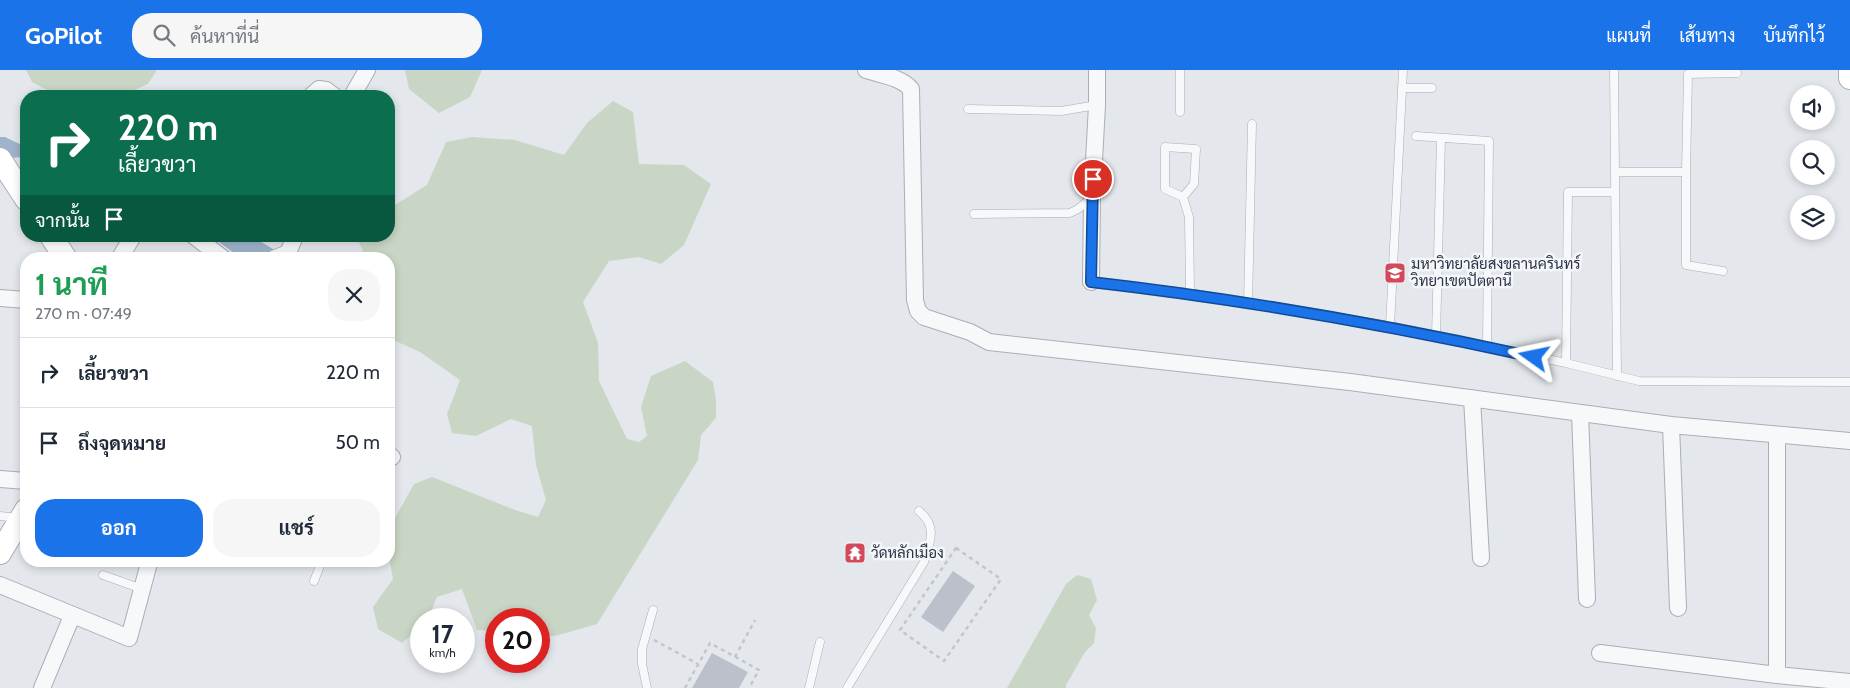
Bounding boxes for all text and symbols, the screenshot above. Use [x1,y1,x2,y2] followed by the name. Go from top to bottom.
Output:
[132,13,482,58] search box
[25,21,102,50] text: GoPilot
[150,21,178,49] icon: search
[190,25,259,48] text: ค้นหาที่นี่
[1606,25,1651,47] text: แผนที่
[1679,25,1735,47] text: เส้นทาง
[1763,25,1825,47] text: บันทึกไว้
[1790,85,1835,240] map controls
[1790,85,1835,130] button: sound
[118,106,218,149] text: 220 m
[35,110,100,175] icon: right
[1790,140,1835,185] button: search
[118,151,196,178] text: เลี้ยวขวา
[1072,158,1114,200] pin
[1079,165,1107,193] icon: arrive
[1790,195,1835,240] button: layers
[100,205,128,233] icon: arrive
[35,209,90,232] text: จากนั้น
[1411,254,1581,290] place label: มหาวิทยาลัยสงขลานครินทร์ วิทยาเขตปัตตานี
[1383,261,1407,285] school or university icon: มหาวิทยาลัยสงขลานครินทร์ วิทยาเขตปัตตานี
[35,266,108,303] text: 1 นาที
[328,269,380,321] button: close
[35,304,132,323] text: 270 m · 07:49
[1507,330,1559,382] position arrow
[35,359,63,387] icon: right
[326,361,380,384] text: 220 m
[78,362,149,385] text: เลี้ยวขวา
[35,429,63,457] icon: arrive
[336,431,380,454] text: 50 m
[78,432,166,455] text: ถึงจุดหมาย
[35,499,203,557] button: ออก
[213,499,380,557] button: แชร์
[843,541,867,565] temple icon: วัดหลักเมือง
[871,543,944,562] place label: วัดหลักเมือง
[485,608,550,673] speed limit sign: 20
[432,619,453,649] text: 17
[429,645,456,660] text: km/h

